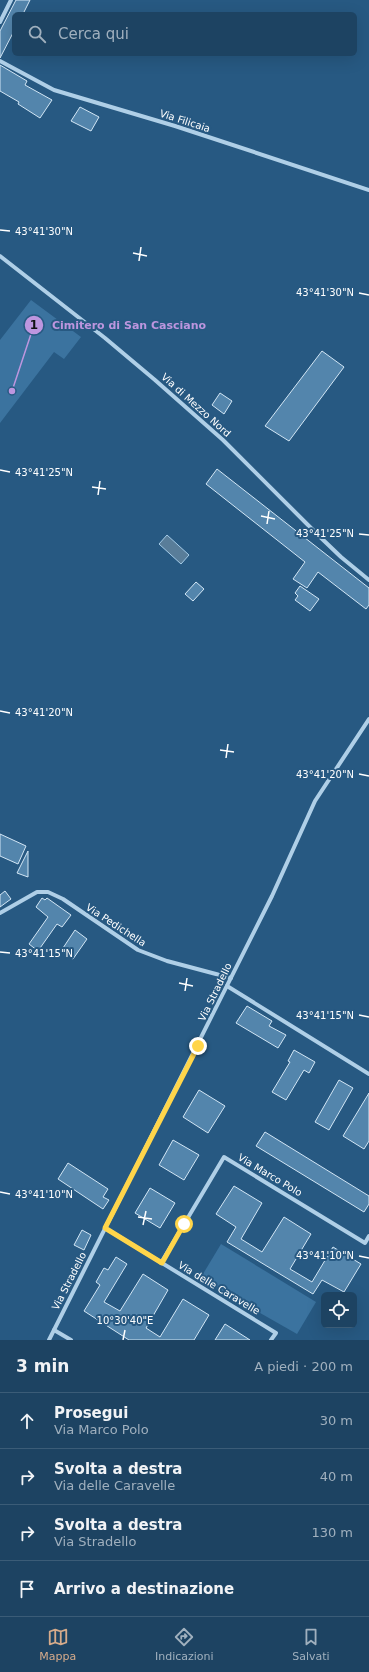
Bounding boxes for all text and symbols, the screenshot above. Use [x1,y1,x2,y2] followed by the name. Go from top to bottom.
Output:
[12,12,357,56] search box
[26,23,48,45] icon: search
[58,25,129,43] text: Cerca qui
[158,108,212,134] street label: Via Filicaia
[15,226,73,237] text: 43°41'30"N
[296,287,354,298] text: 43°41'30"N
[24,313,214,336] callout: Cimitero di San Casciano
[30,318,38,332] text: 1
[52,319,207,332] text: Cimitero di San Casciano
[159,371,233,439] street label: Via di Mezzo Nord
[15,467,73,478] text: 43°41'25"N
[296,528,354,539] text: 43°41'25"N
[15,707,73,718] text: 43°41'20"N
[296,769,354,780] text: 43°41'20"N
[84,902,148,948] street label: Via Pedichella
[15,948,73,959] text: 43°41'15"N
[196,961,234,1023] street label: Via Stradello
[296,1010,354,1021] text: 43°41'15"N
[189,1037,207,1055] route end
[236,1152,304,1198] street label: Via Marco Polo
[15,1189,73,1200] text: 43°41'10"N
[175,1215,193,1233] route start
[50,1250,88,1312] street label: Via Stradello
[296,1250,354,1261] text: 43°41'10"N
[176,1259,262,1317] street label: Via delle Caravelle
[321,1292,357,1328] map controls
[321,1292,357,1328] button: locate
[97,1315,153,1326] text: 10°30'40"E
[16,1356,69,1376] text: 3 min
[254,1359,353,1374] text: A piedi · 200 m
[54,1404,128,1422] text: Prosegui
[16,1410,38,1432] icon: ahead
[320,1413,353,1428] text: 30 m
[54,1422,149,1437] text: Via Marco Polo
[54,1460,182,1478] text: Svolta a destra
[16,1466,38,1488] icon: right
[320,1469,353,1484] text: 40 m
[54,1478,175,1493] text: Via delle Caravelle
[54,1516,182,1534] text: Svolta a destra
[16,1522,38,1544] icon: right
[311,1525,353,1540] text: 130 m
[54,1534,136,1549] text: Via Stradello
[16,1578,38,1600] icon: arrive
[54,1580,234,1598] text: Arrivo a destinazione
[39,1626,76,1663] tab: Mappa
[155,1626,214,1663] tab: Indicazioni
[292,1626,330,1663] tab: Salvati

